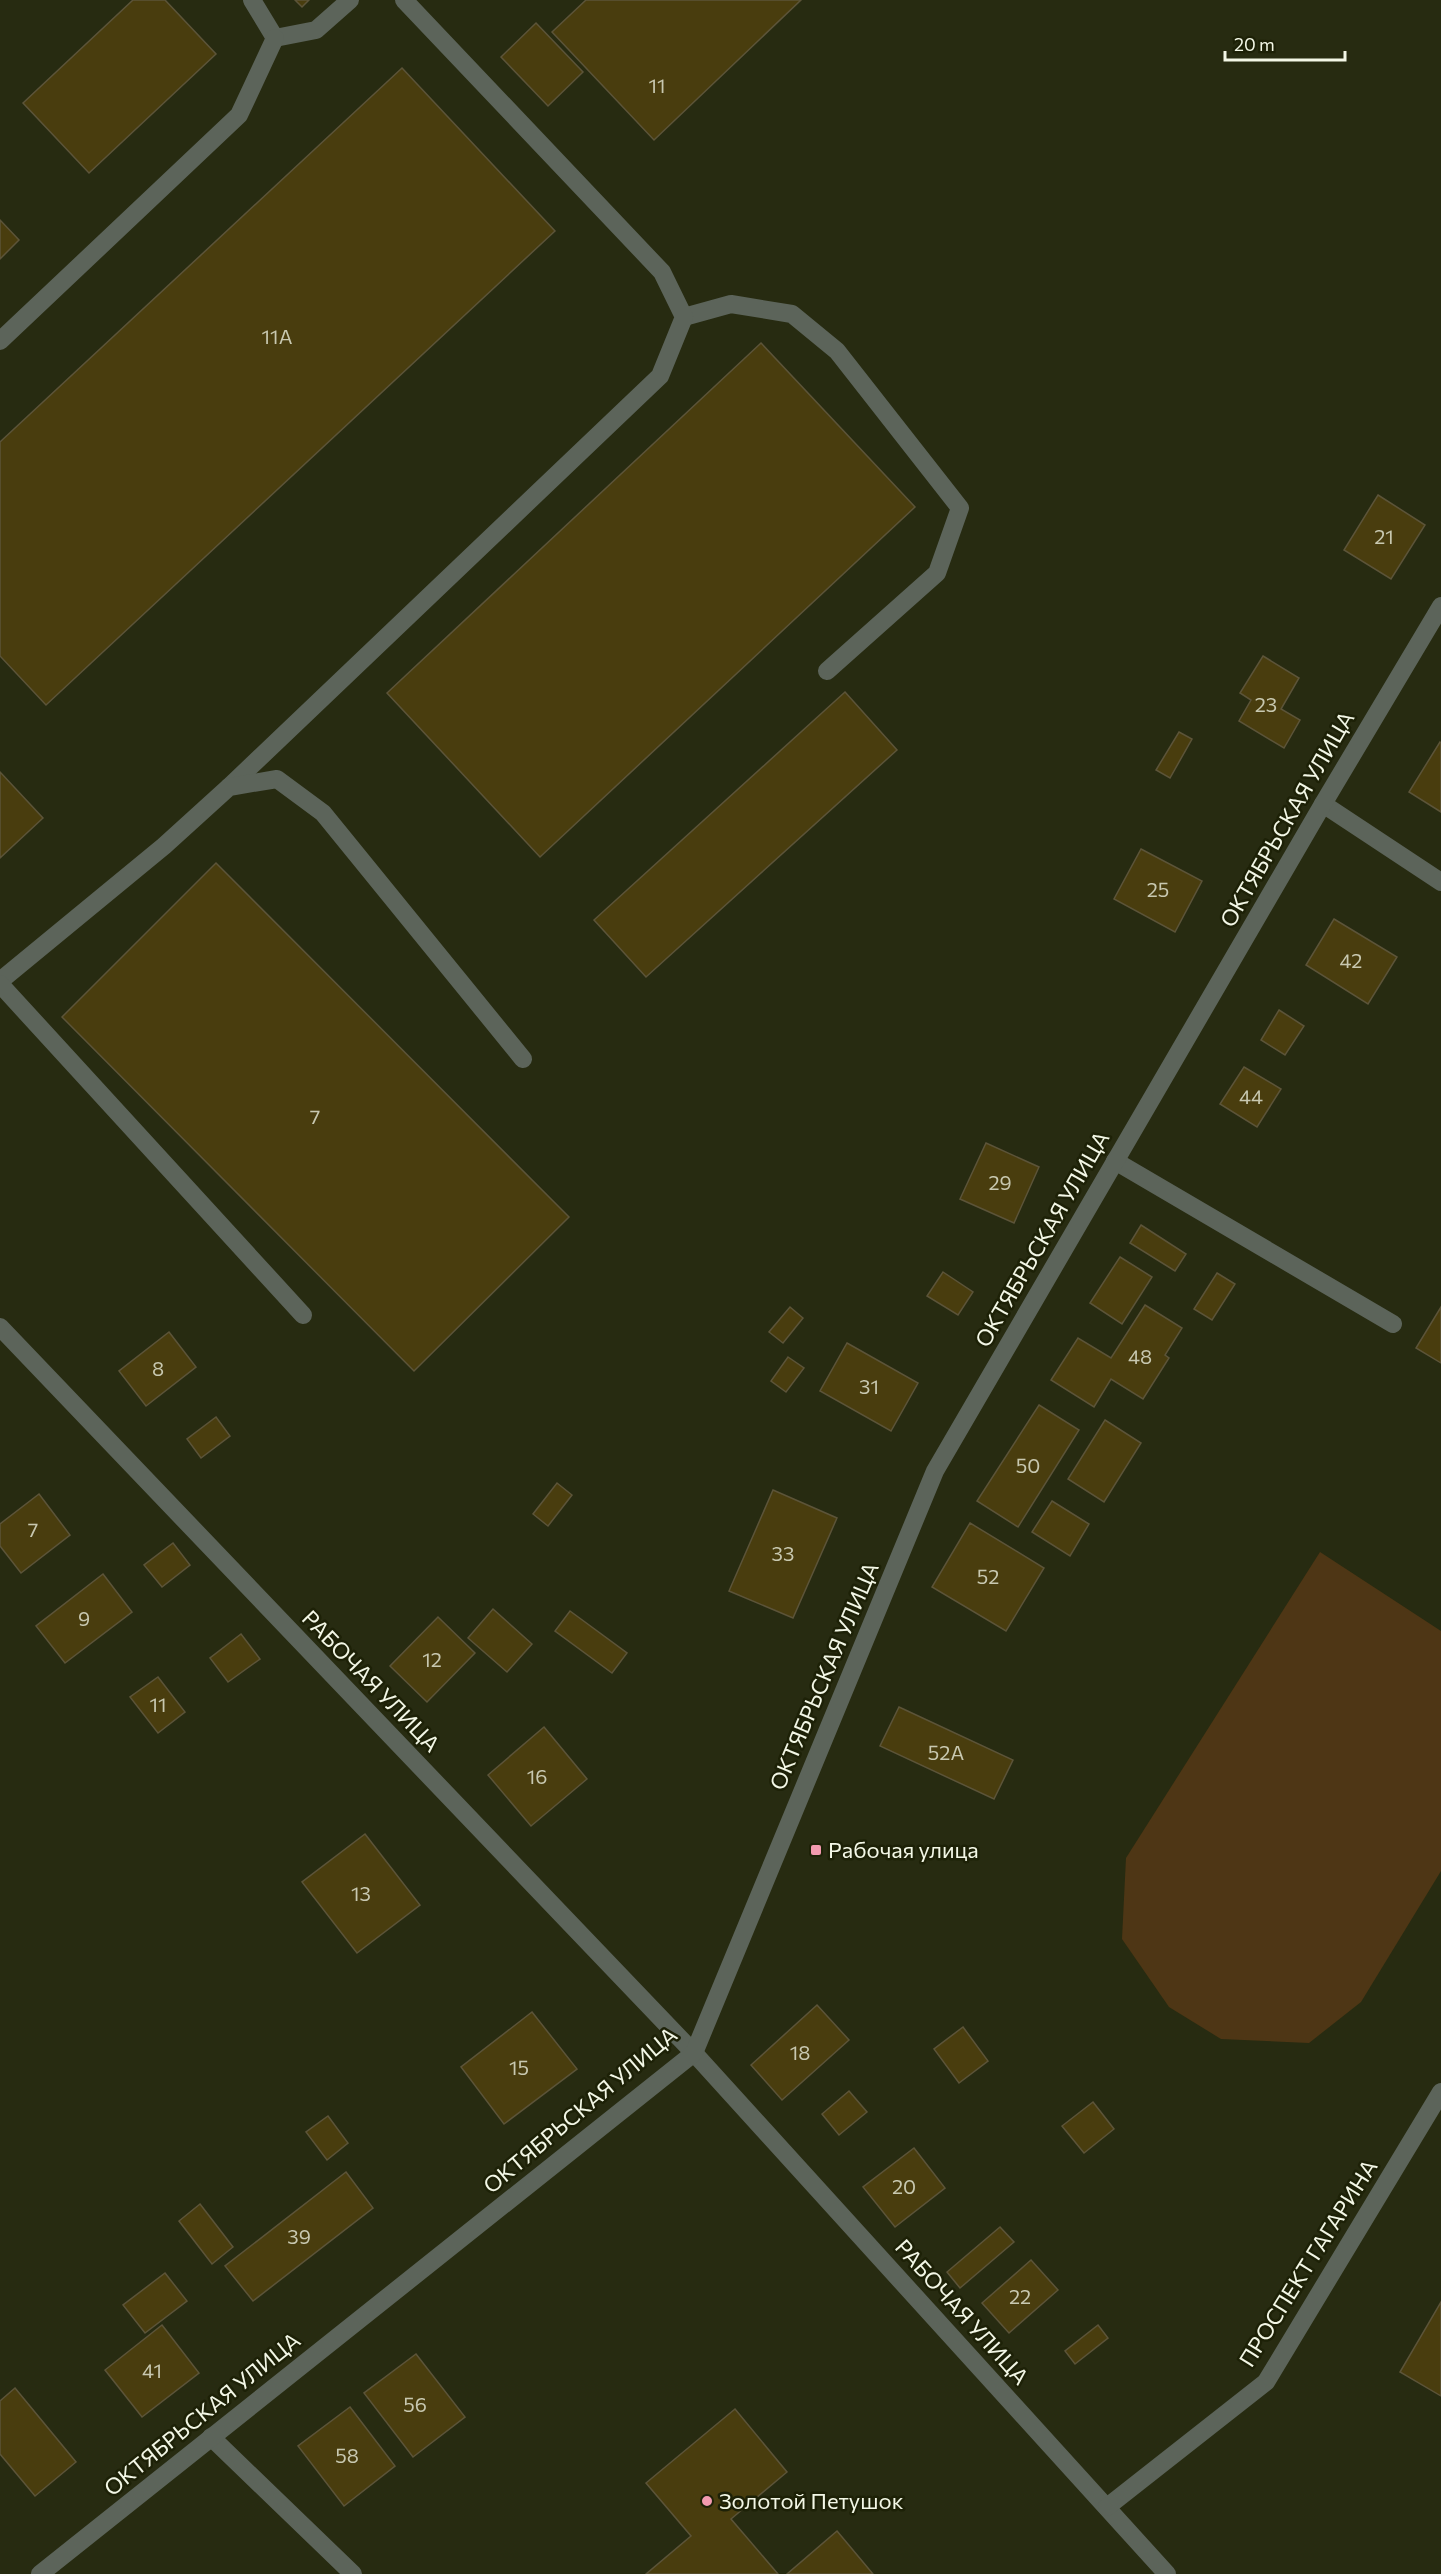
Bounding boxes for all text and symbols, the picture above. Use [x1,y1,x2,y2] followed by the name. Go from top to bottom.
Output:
[1225,24,1345,62] scale bar
[1234,33,1275,55] text: 20 m
[648,73,666,97] house number: 11
[262,324,293,348] house number: 11А
[1374,524,1394,548] house number: 21
[1255,692,1277,716] house number: 23
[1214,706,1359,931] street label: ОКТЯБРЬСКАЯ УЛИЦА
[1147,877,1169,901] house number: 25
[1340,948,1362,972] house number: 42
[1239,1084,1263,1108] house number: 44
[310,1104,320,1128] house number: 7
[969,1126,1114,1351] street label: ОКТЯБРЬСКАЯ УЛИЦА
[988,1170,1012,1194] house number: 29
[1128,1344,1152,1368] house number: 48
[152,1356,164,1380] house number: 8
[859,1374,879,1398] house number: 31
[1016,1453,1040,1477] house number: 50
[28,1517,38,1541] house number: 7
[772,1541,794,1565] house number: 33
[763,1558,884,1794] street label: ОКТЯБРЬСКАЯ УЛИЦА
[977,1564,999,1588] house number: 52
[297,1604,446,1757] street label: РАБОЧАЯ УЛИЦА
[78,1606,90,1630] house number: 9
[422,1647,442,1671] house number: 12
[149,1692,167,1716] house number: 11
[928,1740,964,1764] house number: 52А
[527,1764,547,1788] house number: 16
[828,1836,979,1863] place label: Рабочая улица
[809,1843,823,1857] marker: Рабочая улица
[351,1881,371,1905] house number: 13
[477,2021,682,2199] street label: ОКТЯБРЬСКАЯ УЛИЦА
[790,2040,810,2064] house number: 18
[509,2055,529,2079] house number: 15
[1233,2154,1382,2371] street label: ПРОСПЕКТ ГАГАРИНА
[892,2174,916,2198] house number: 20
[287,2224,311,2248] house number: 39
[890,2233,1035,2390] street label: РАБОЧАЯ УЛИЦА
[1009,2284,1031,2308] house number: 22
[98,2326,305,2501] street label: ОКТЯБРЬСКАЯ УЛИЦА
[142,2358,162,2382] house number: 41
[403,2392,427,2416] house number: 56
[335,2443,359,2467] house number: 58
[719,2487,904,2514] place label: Золотой Петушок
[700,2494,714,2508] marker: Золотой Петушок

